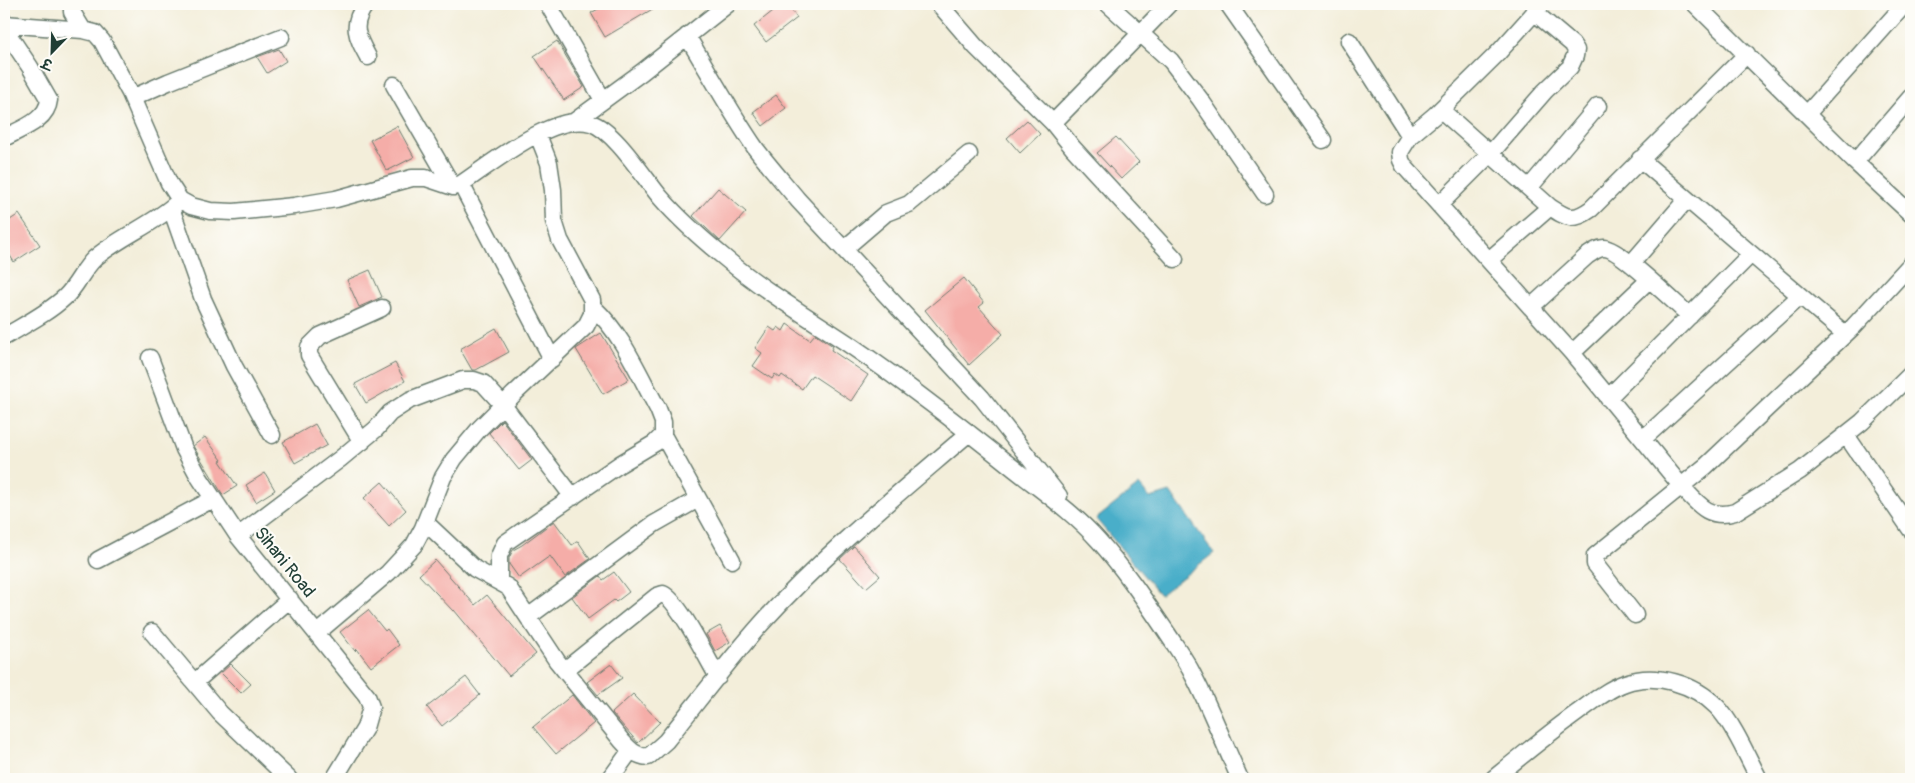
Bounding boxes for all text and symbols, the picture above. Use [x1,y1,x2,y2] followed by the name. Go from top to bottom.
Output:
[28,28,78,78] north arrow
[38,53,57,74] text: उ
[249,522,320,602] street label: Sihani Road

